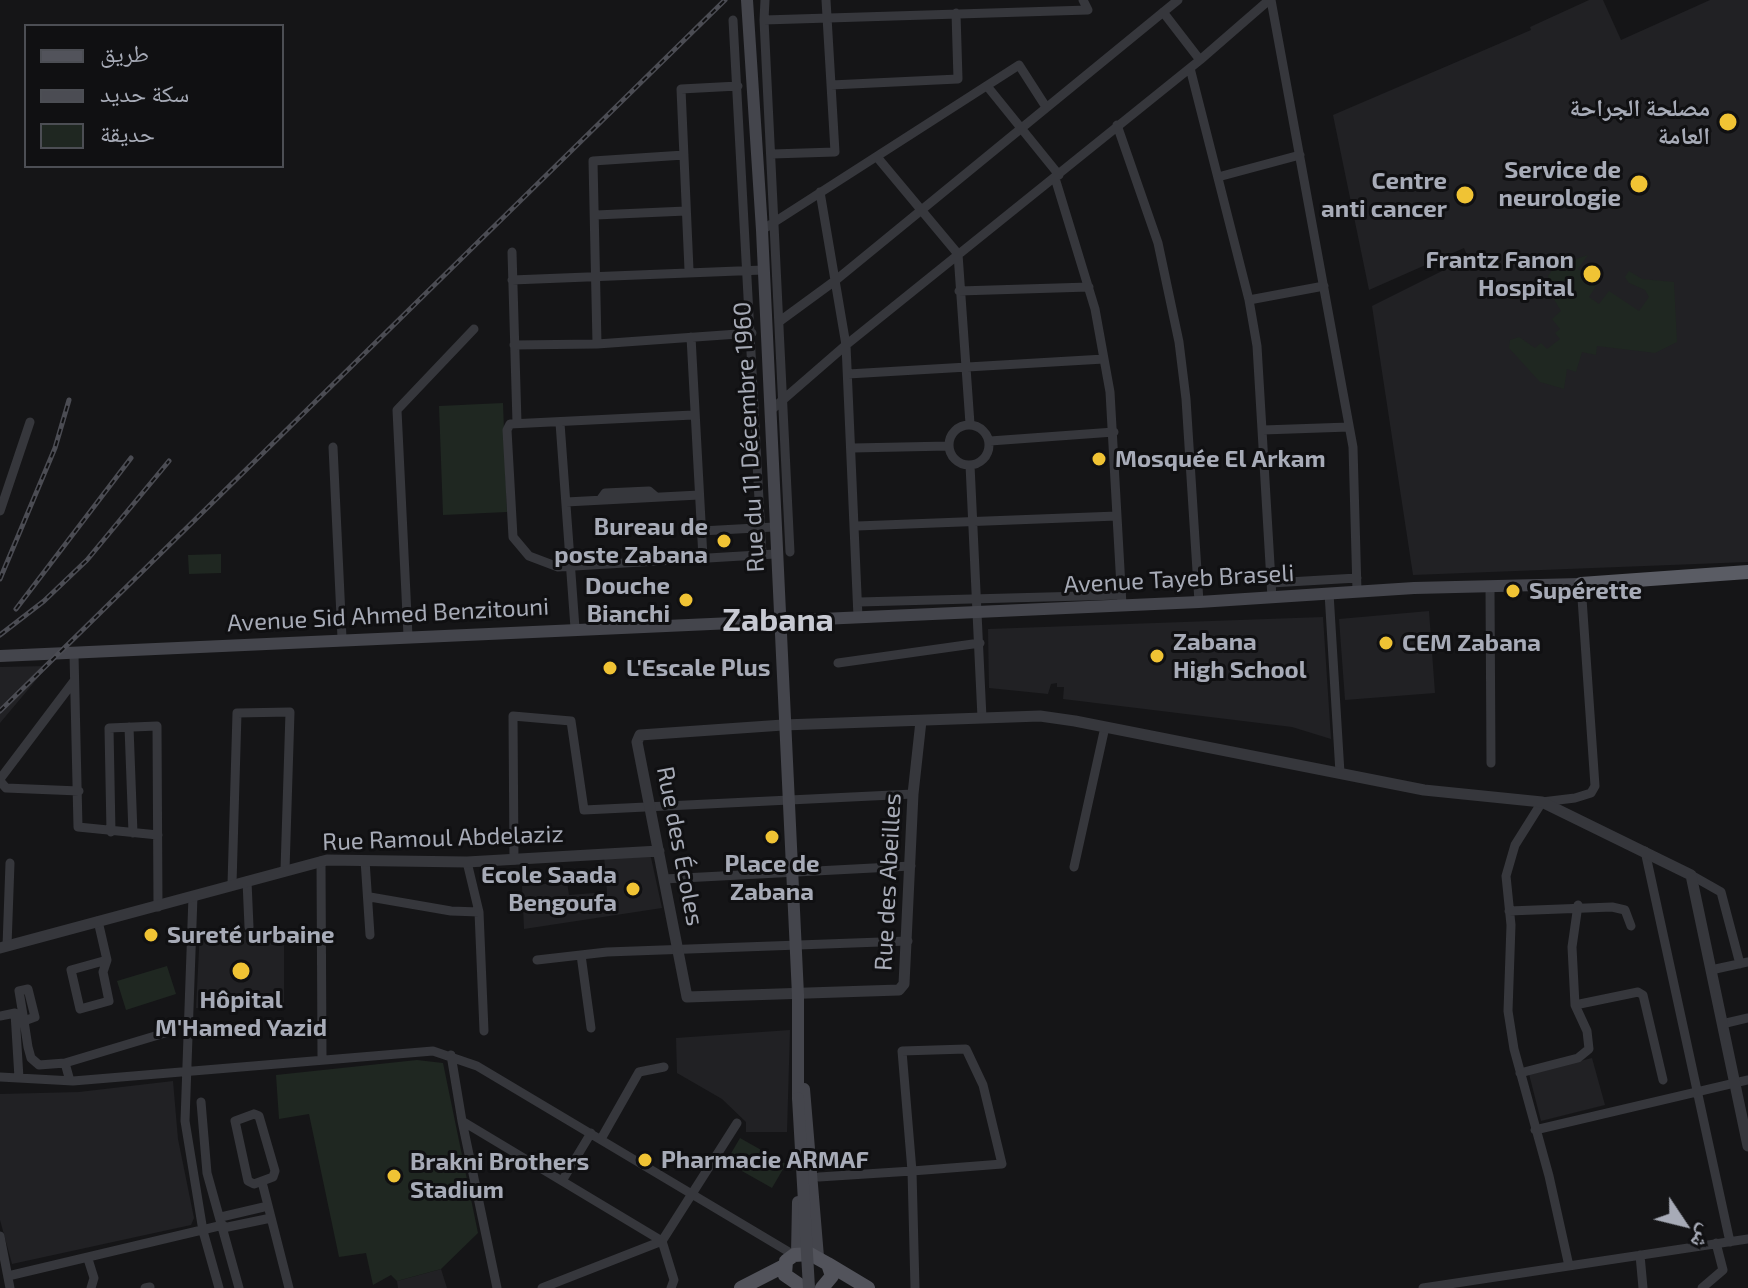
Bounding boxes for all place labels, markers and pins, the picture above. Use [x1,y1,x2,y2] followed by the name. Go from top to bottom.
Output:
[1569,94,1710,150] place label: مصلحة الجراحة العامة
[1717,111,1739,133] marker: مصلحة الجراحة العامة
[1498,156,1621,212] place label: Service de neurologie
[1321,167,1447,223] place label: Centre anti cancer
[1628,173,1650,195] marker: Service de neurologie
[1454,184,1476,206] marker: Centre anti cancer
[1425,246,1574,302] place label: Frantz Fanon Hospital
[1581,263,1603,285] marker: Frantz Fanon Hospital
[1115,445,1326,473] place label: Mosquée El Arkam
[1090,450,1108,468] marker: Mosquée El Arkam
[554,513,708,569] place label: Bureau de poste Zabana
[715,532,733,550] marker: Bureau de poste Zabana
[585,572,670,628] place label: Douche Bianchi
[1529,577,1642,605] place label: Supérette
[1504,582,1522,600] marker: Supérette
[677,591,695,609] marker: Douche Bianchi
[1173,628,1307,684] place label: Zabana High School
[1402,629,1541,657] place label: CEM Zabana
[1377,634,1395,652] marker: CEM Zabana
[1148,647,1166,665] marker: Zabana High School
[626,654,771,682] place label: L'Escale Plus
[601,659,619,677] marker: L'Escale Plus
[763,828,781,846] marker: Place de Zabana
[724,850,820,906] place label: Place de Zabana
[481,861,617,917] place label: Ecole Saada Bengoufa
[624,880,642,898] marker: Ecole Saada Bengoufa
[167,921,334,949] place label: Sureté urbaine
[142,926,160,944] marker: Sureté urbaine
[230,960,252,982] marker: Hôpital M'Hamed Yazid
[155,986,327,1042] place label: Hôpital M'Hamed Yazid
[661,1146,869,1174] place label: Pharmacie ARMAF
[410,1148,589,1204] place label: Brakni Brothers Stadium
[636,1151,654,1169] marker: Pharmacie ARMAF
[385,1167,403,1185] marker: Brakni Brothers Stadium

